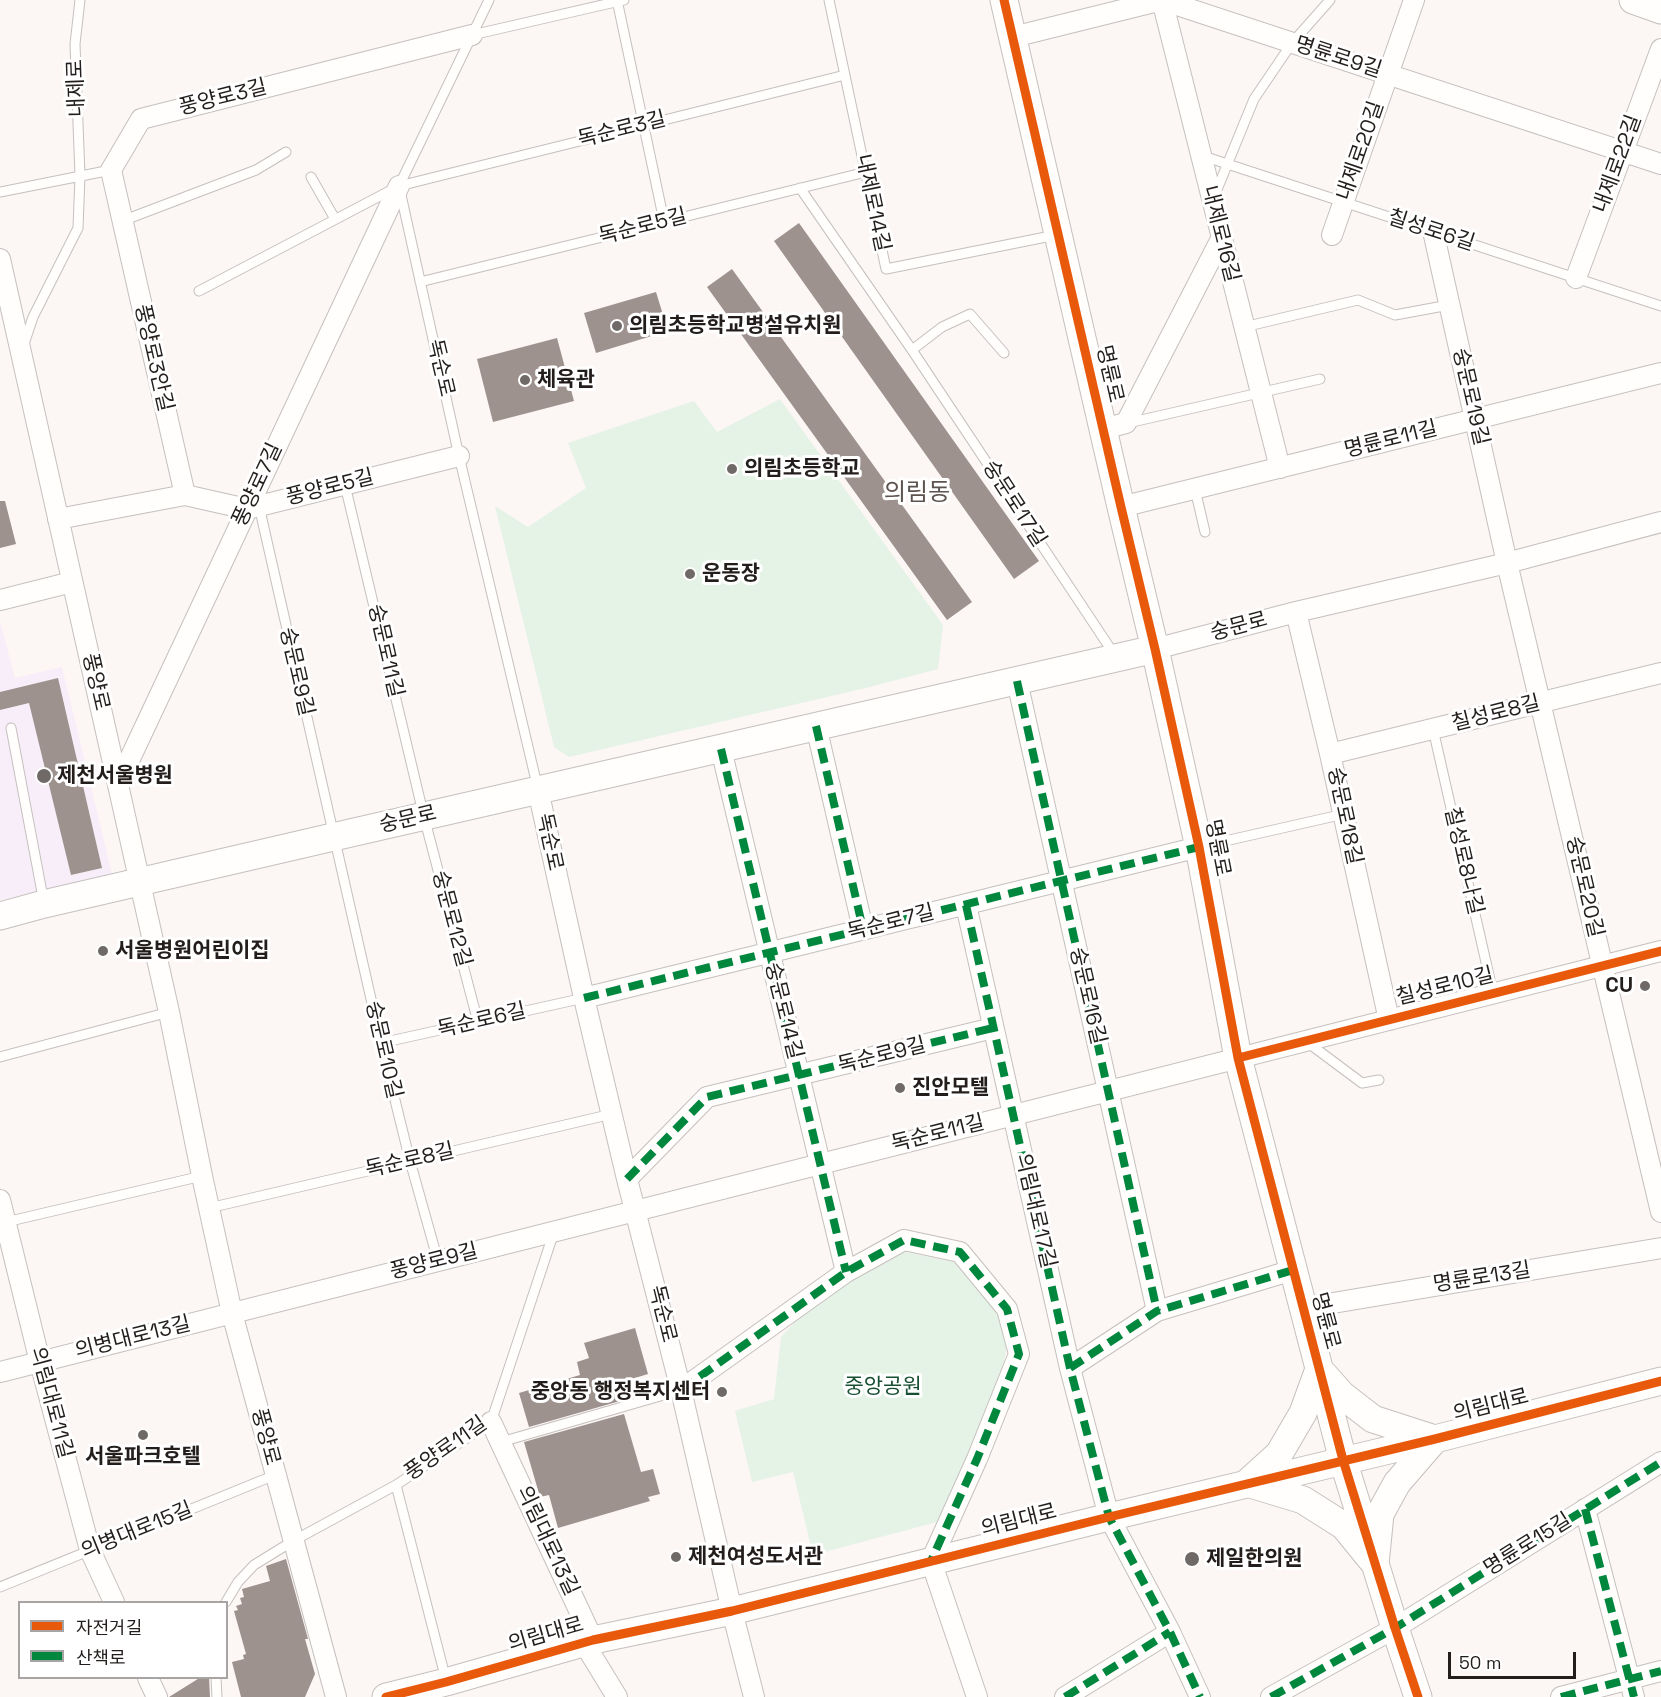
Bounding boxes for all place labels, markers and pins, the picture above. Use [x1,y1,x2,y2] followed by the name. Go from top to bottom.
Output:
[629,313,842,339] place label: 의림초등학교병설유치원
[610,319,624,333] marker: 의림초등학교병설유치원
[537,367,595,393] place label: 체육관
[518,373,532,387] marker: 체육관
[744,456,860,482] place label: 의림초등학교
[725,462,739,476] marker: 의림초등학교
[702,561,760,587] place label: 운동장
[683,567,697,581] marker: 운동장
[57,763,173,789] place label: 제천서울병원
[35,767,53,785] marker: 제천서울병원
[115,938,270,964] place label: 서울병원어린이집
[96,944,110,958] marker: 서울병원어린이집
[1605,973,1633,999] place label: CU
[1638,979,1652,993] marker: CU
[912,1075,989,1101] place label: 진안모텔
[893,1081,907,1095] marker: 진안모텔
[531,1379,710,1405] place label: 중앙동 행정복지센터
[715,1385,729,1399] marker: 중앙동 행정복지센터
[136,1428,150,1442] marker: 서울파크호텔
[85,1444,201,1470] place label: 서울파크호텔
[688,1544,823,1570] place label: 제천여성도서관
[1206,1546,1303,1572] place label: 제일한의원
[669,1550,683,1564] marker: 제천여성도서관
[1183,1550,1201,1568] marker: 제일한의원

